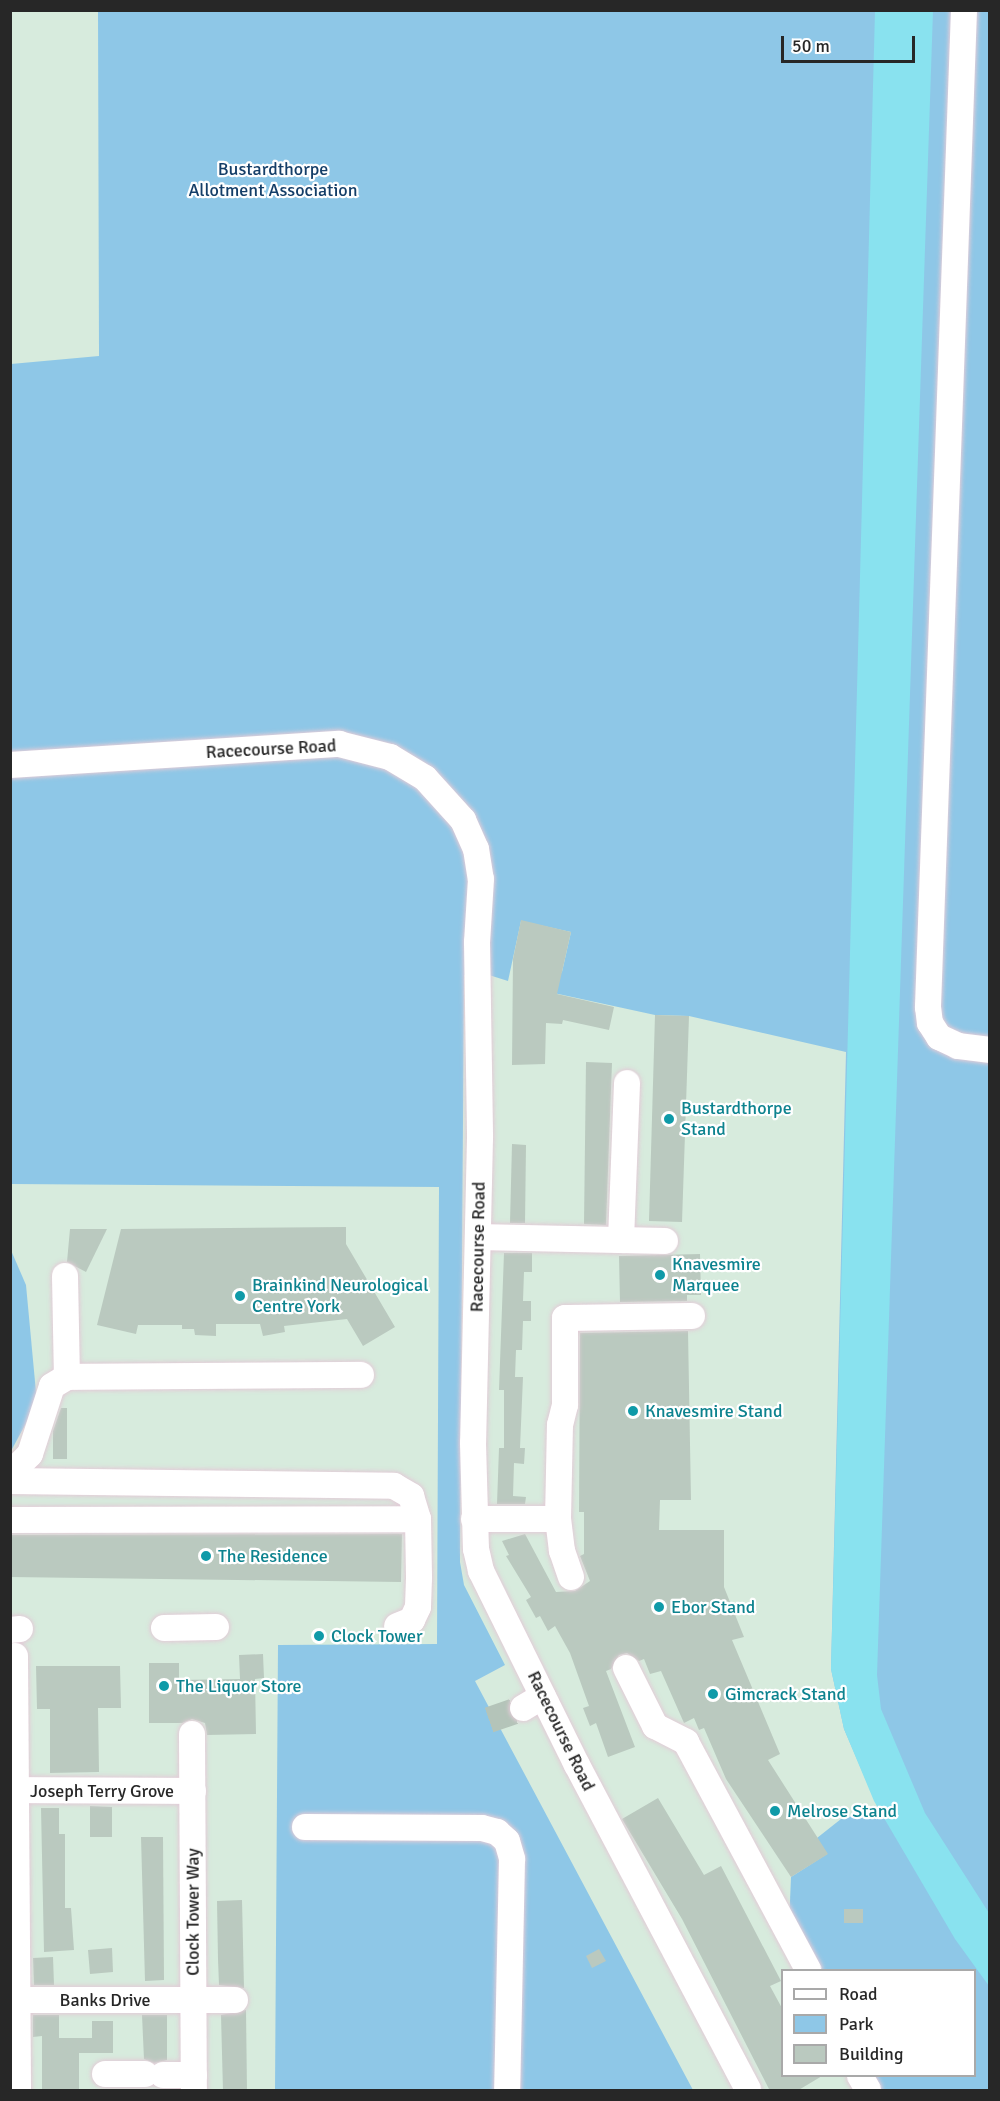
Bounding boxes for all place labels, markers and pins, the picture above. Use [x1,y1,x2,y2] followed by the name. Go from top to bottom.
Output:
[681,1098,792,1140] place label: Bustardthorpe Stand
[662,1112,676,1126] marker: Bustardthorpe Stand
[672,1254,761,1296] place label: Knavesmire Marquee
[653,1268,667,1282] marker: Knavesmire Marquee
[252,1275,428,1318] place label: Brainkind Neurological Centre York
[233,1289,247,1303] marker: Brainkind Neurological Centre York
[645,1400,782,1422] place label: Knavesmire Stand
[626,1404,640,1418] marker: Knavesmire Stand
[218,1545,328,1567] place label: The Residence
[199,1549,213,1563] marker: The Residence
[671,1596,755,1618] place label: Ebor Stand
[652,1600,666,1614] marker: Ebor Stand
[331,1625,423,1647] place label: Clock Tower
[312,1629,326,1643] marker: Clock Tower
[176,1675,302,1697] place label: The Liquor Store
[157,1679,171,1693] marker: The Liquor Store
[725,1683,846,1705] place label: Gimcrack Stand
[706,1687,720,1701] marker: Gimcrack Stand
[787,1800,897,1822] place label: Melrose Stand
[768,1804,782,1818] marker: Melrose Stand

